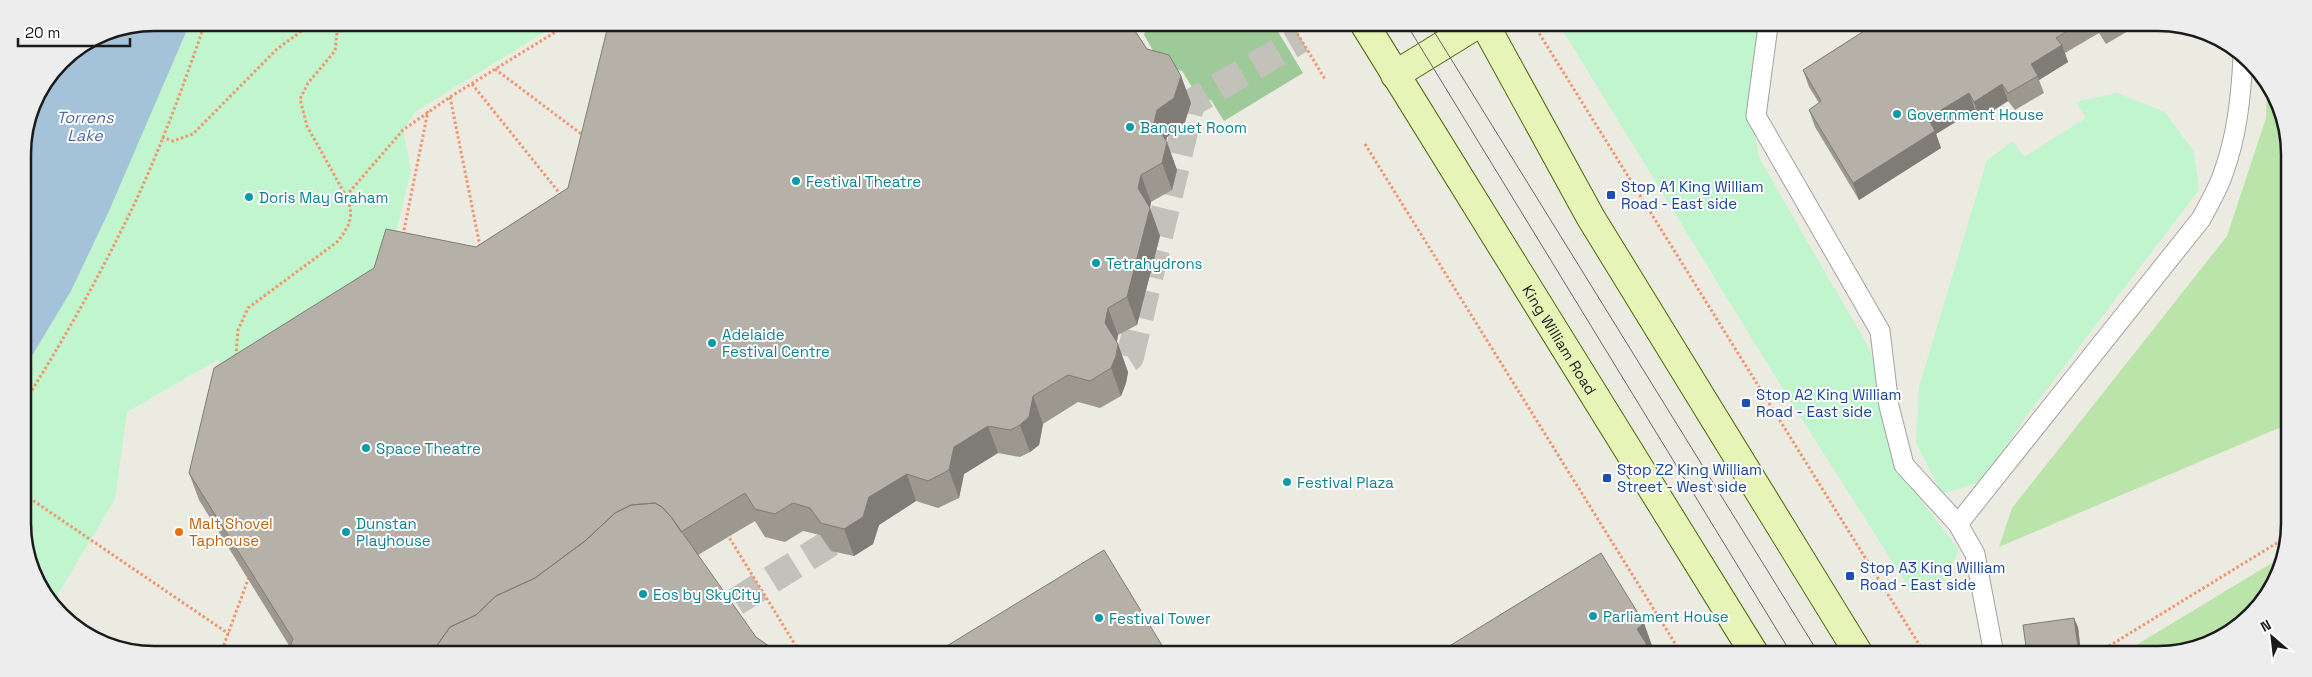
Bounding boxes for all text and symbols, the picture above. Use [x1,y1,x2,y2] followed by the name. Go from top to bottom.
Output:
[18,15,130,47] scale bar
[25,23,60,42] text: 20 m
[1907,105,2044,124] place label: Government House
[56,107,114,146] water label: Torrens Lake
[1891,108,1903,120] marker: Government House
[1140,118,1247,137] place label: Banquet Room
[1124,121,1136,133] marker: Banquet Room
[806,172,921,191] place label: Festival Theatre
[790,175,802,187] marker: Festival Theatre
[1621,177,1764,213] place label: Stop A1 King William Road - East side
[259,188,388,207] place label: Doris May Graham
[1605,189,1617,201] marker: Stop A1 King William Road - East side
[243,191,255,203] marker: Doris May Graham
[1106,254,1203,273] place label: Tetrahydrons
[1090,257,1102,269] marker: Tetrahydrons
[1519,281,1601,398] street label: King William Road
[722,325,830,361] place label: Adelaide Festival Centre
[706,337,718,349] marker: Adelaide Festival Centre
[1756,385,1902,421] place label: Stop A2 King William Road - East side
[1740,397,1752,409] marker: Stop A2 King William Road - East side
[376,439,481,458] place label: Space Theatre
[360,442,372,454] marker: Space Theatre
[1617,460,1762,496] place label: Stop Z2 King William Street - West side
[1601,472,1613,484] marker: Stop Z2 King William Street - West side
[1297,473,1394,492] place label: Festival Plaza
[1281,476,1293,488] marker: Festival Plaza
[189,514,273,550] place label: Malt Shovel Taphouse
[356,514,431,550] place label: Dunstan Playhouse
[173,526,185,538] marker: Malt Shovel Taphouse
[340,526,352,538] marker: Dunstan Playhouse
[1860,558,2006,594] place label: Stop A3 King William Road - East side
[1844,570,1856,582] marker: Stop A3 King William Road - East side
[653,585,761,604] place label: Eos by SkyCity
[637,588,649,600] marker: Eos by SkyCity
[1603,607,1729,626] place label: Parliament House
[1109,609,1211,628] place label: Festival Tower
[1587,610,1599,622] marker: Parliament House
[1093,612,1105,624] marker: Festival Tower
[2247,612,2297,662] north arrow
[2258,615,2274,636] text: N

